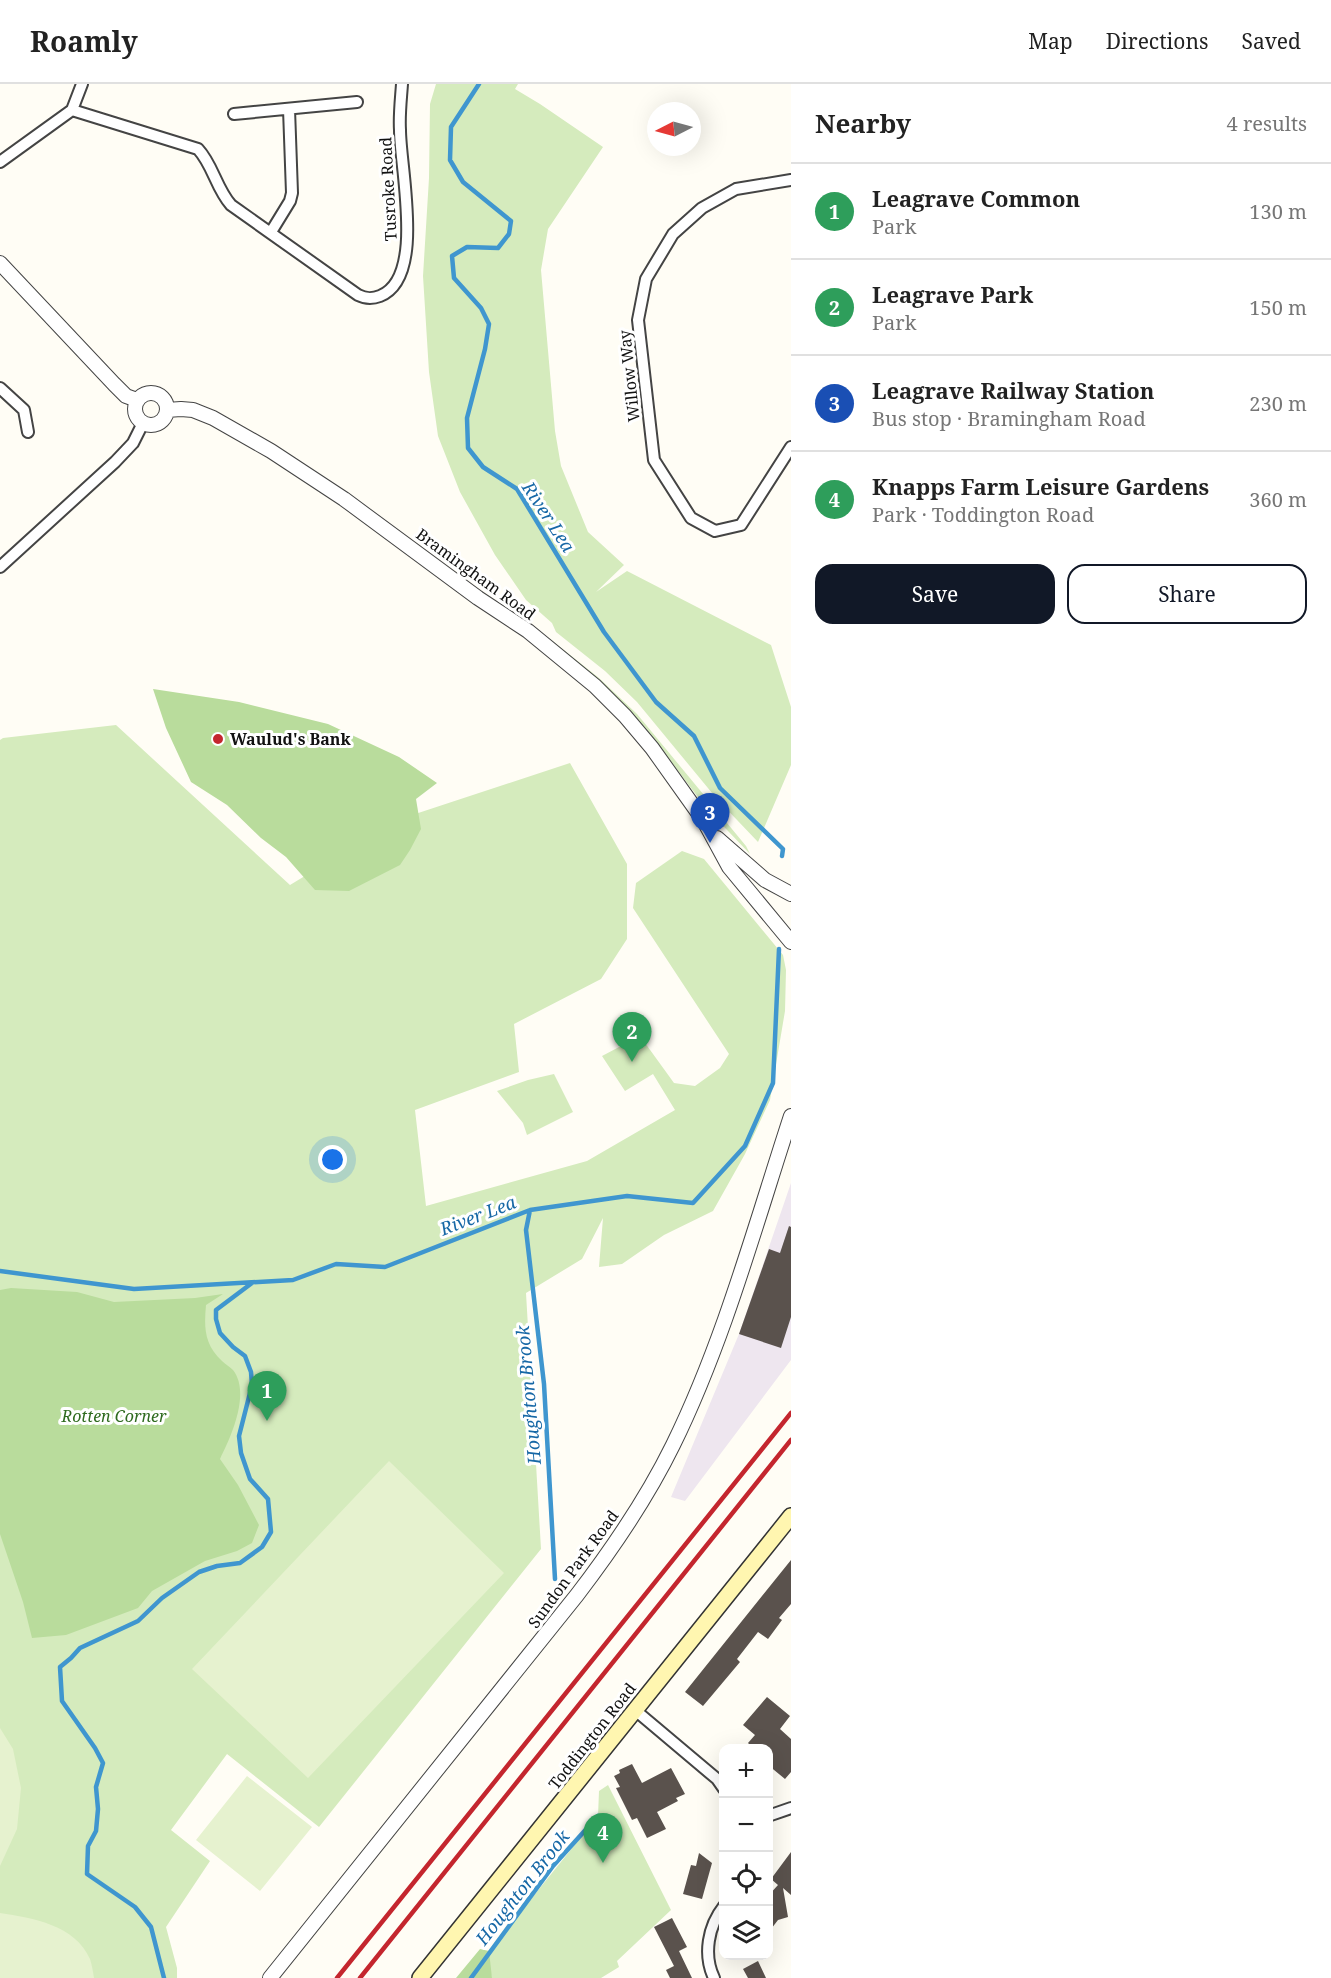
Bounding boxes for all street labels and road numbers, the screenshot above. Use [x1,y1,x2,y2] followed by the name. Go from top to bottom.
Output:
[374,136,402,242] street label: Tusroke Road
[613,328,645,423] street label: Willow Way
[412,523,540,625] street label: Bramingham Road
[523,1505,623,1633] street label: Sundon Park Road
[543,1678,641,1794] street label: Toddington Road

